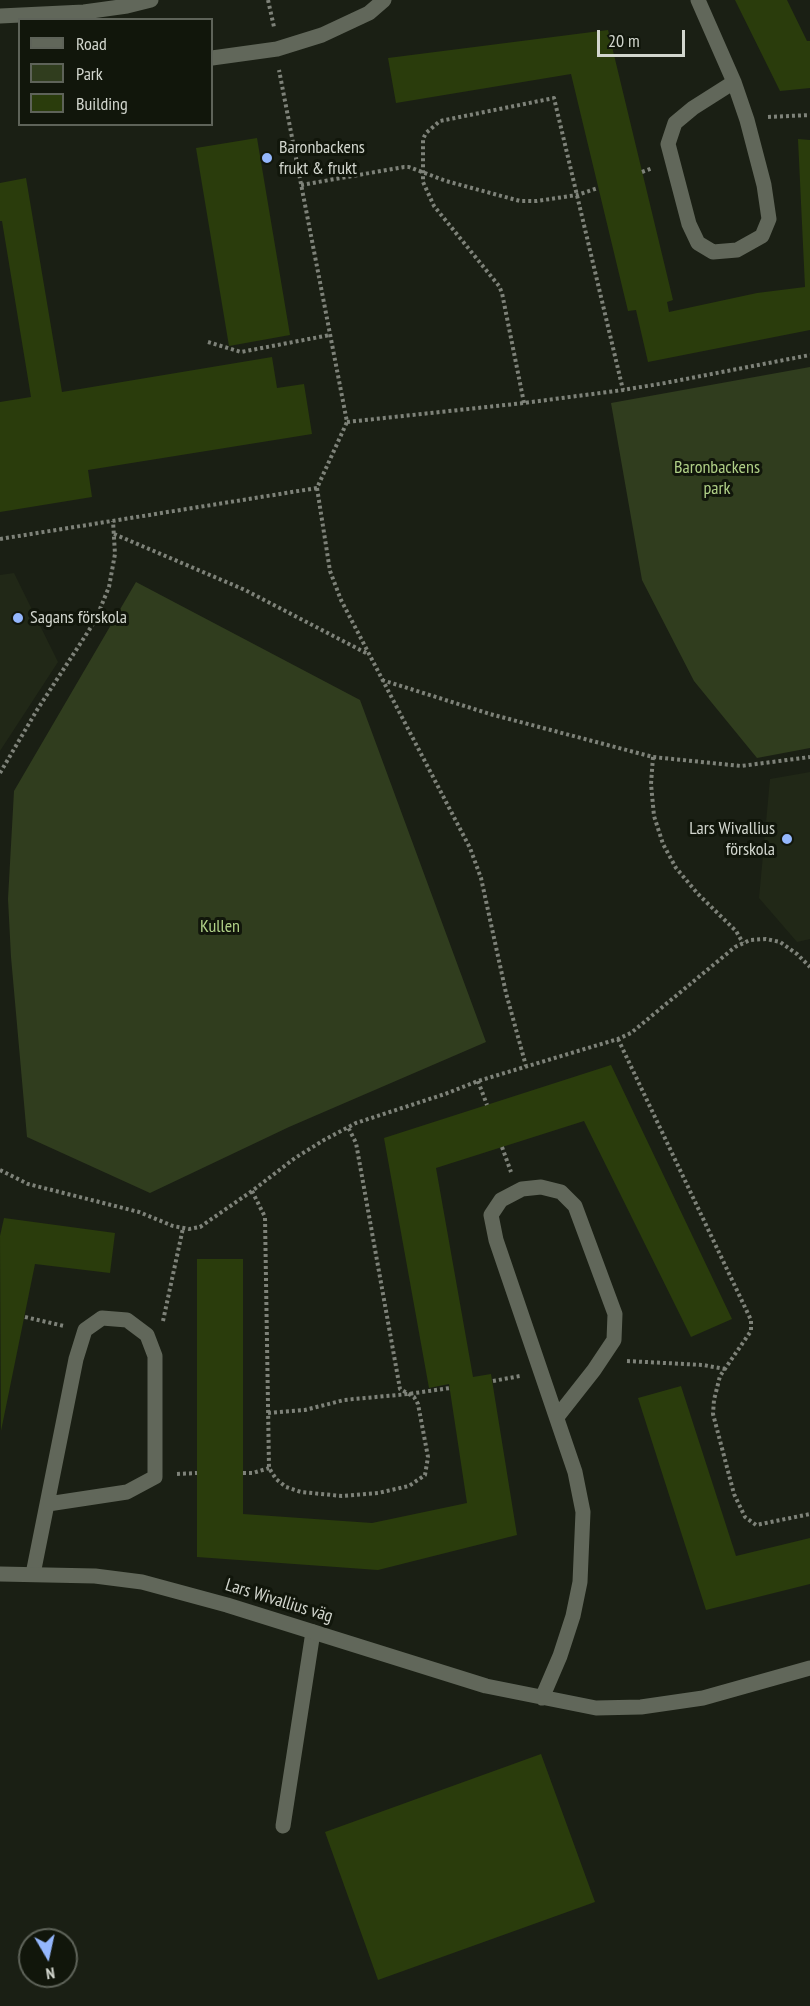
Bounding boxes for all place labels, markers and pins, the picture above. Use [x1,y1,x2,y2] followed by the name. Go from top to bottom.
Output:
[279,137,365,180] place label: Baronbackens frukt & frukt
[260,151,274,165] marker: Baronbackens frukt & frukt
[30,607,127,629] place label: Sagans förskola
[11,611,25,625] marker: Sagans förskola
[689,818,775,860] place label: Lars Wivallius förskola
[780,832,794,846] marker: Lars Wivallius förskola

